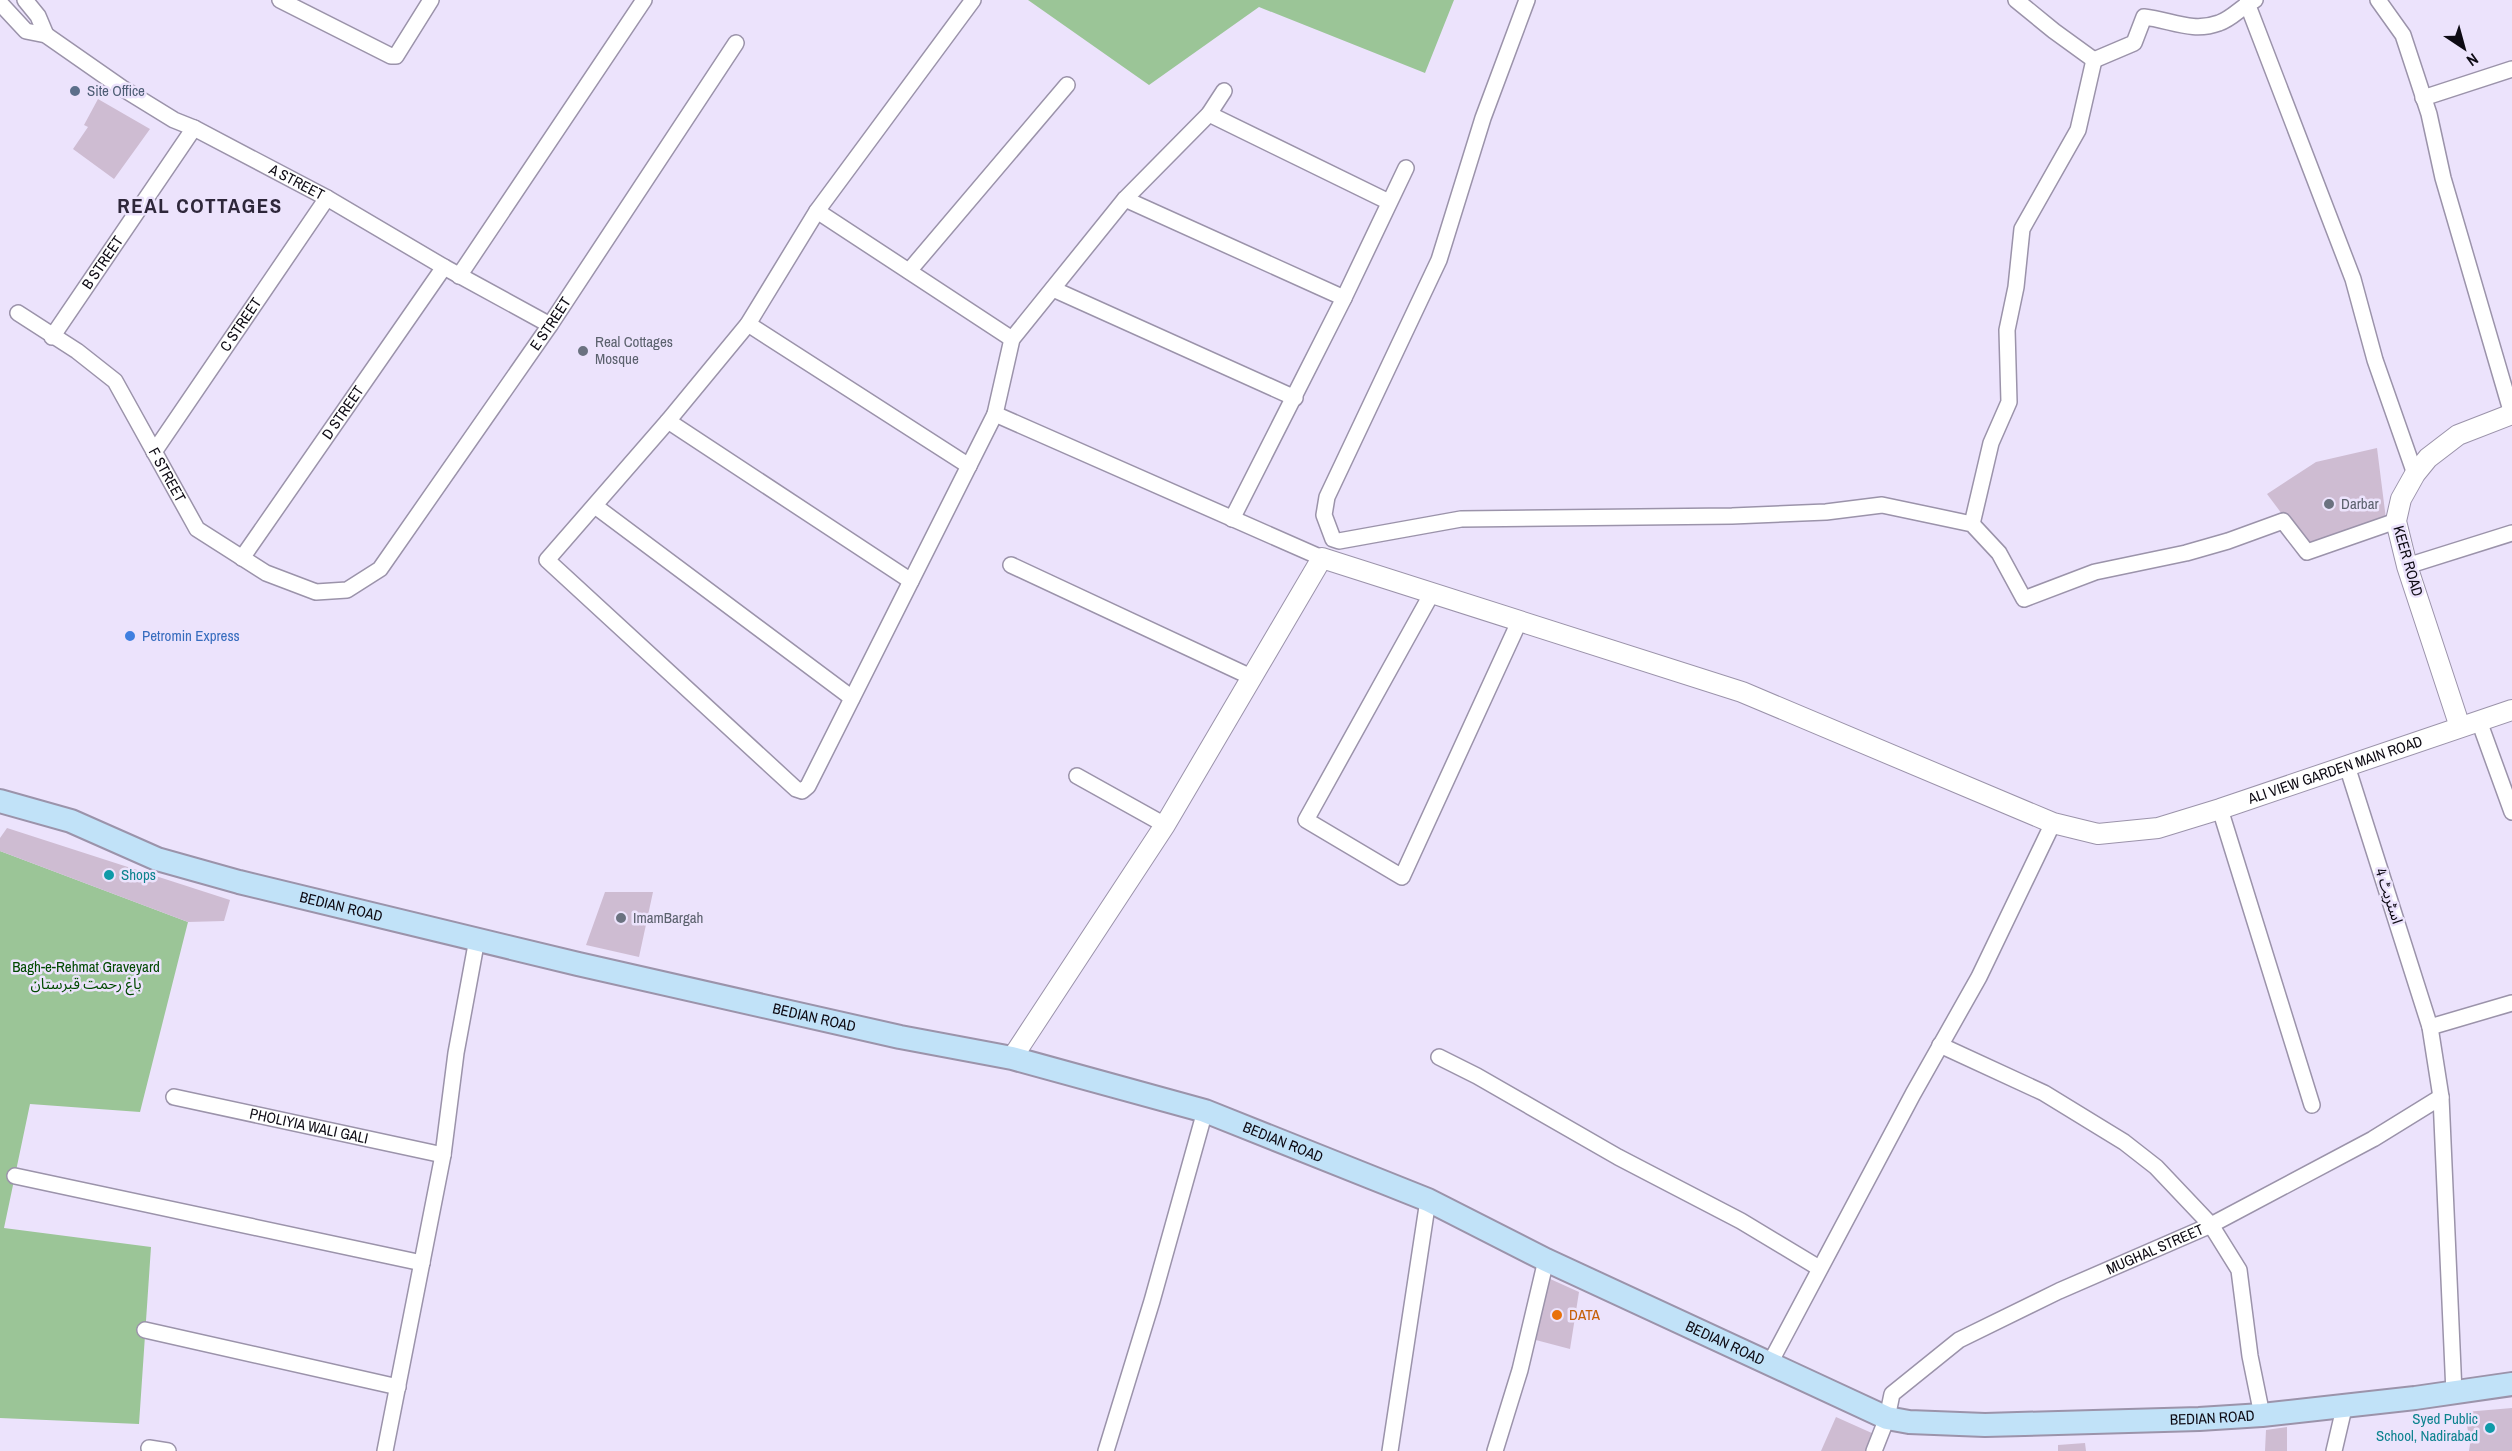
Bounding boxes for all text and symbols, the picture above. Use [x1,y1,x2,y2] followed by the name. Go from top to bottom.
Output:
[2434,18,2494,78] north arrow
[2463,48,2483,72] text: N
[87,80,145,101] place label: Site Office
[68,84,82,98] marker: Site Office
[265,158,329,205] street label: A STREET
[117,191,283,220] district label: REAL COTTAGES
[77,231,128,293] street label: B STREET
[525,292,576,354] street label: E STREET
[214,293,266,356] street label: C STREET
[595,331,673,369] place label: Real Cottages Mosque
[576,344,590,358] marker: Real Cottages Mosque
[317,381,369,443] street label: D STREET
[144,444,191,506] street label: F STREET
[2341,493,2379,514] place label: Darbar
[2322,497,2336,511] marker: Darbar
[2388,523,2429,599] street label: KEER ROAD
[142,625,240,646] place label: Petromin Express
[123,629,137,643] marker: Petromin Express
[2244,730,2425,809] street label: ALI VIEW GARDEN MAIN ROAD
[121,864,156,885] place label: Shops
[2371,865,2408,926] street label: اسٹریٹ 4
[102,868,116,882] marker: Shops
[298,886,385,926] street label: BEDIAN ROAD
[633,907,703,928] place label: ImamBargah
[614,911,628,925] marker: ImamBargah
[12,956,160,996] park label: Bagh-e-Rehmat Graveyard باغ رحمت قبرستان
[771,997,858,1037] street label: BEDIAN ROAD
[248,1103,370,1149] street label: PHOLIYIA WALI GALI
[1240,1116,1327,1167] street label: BEDIAN ROAD
[2103,1218,2207,1279] street label: MUGHAL STREET
[1569,1304,1601,1325] place label: DATA
[1550,1308,1564,1322] marker: DATA
[1683,1315,1768,1370] street label: BEDIAN ROAD
[2169,1404,2255,1430] street label: BEDIAN ROAD
[2376,1408,2478,1446] place label: Syed Public School, Nadirabad
[2483,1421,2497,1435] marker: Syed Public School, Nadirabad

